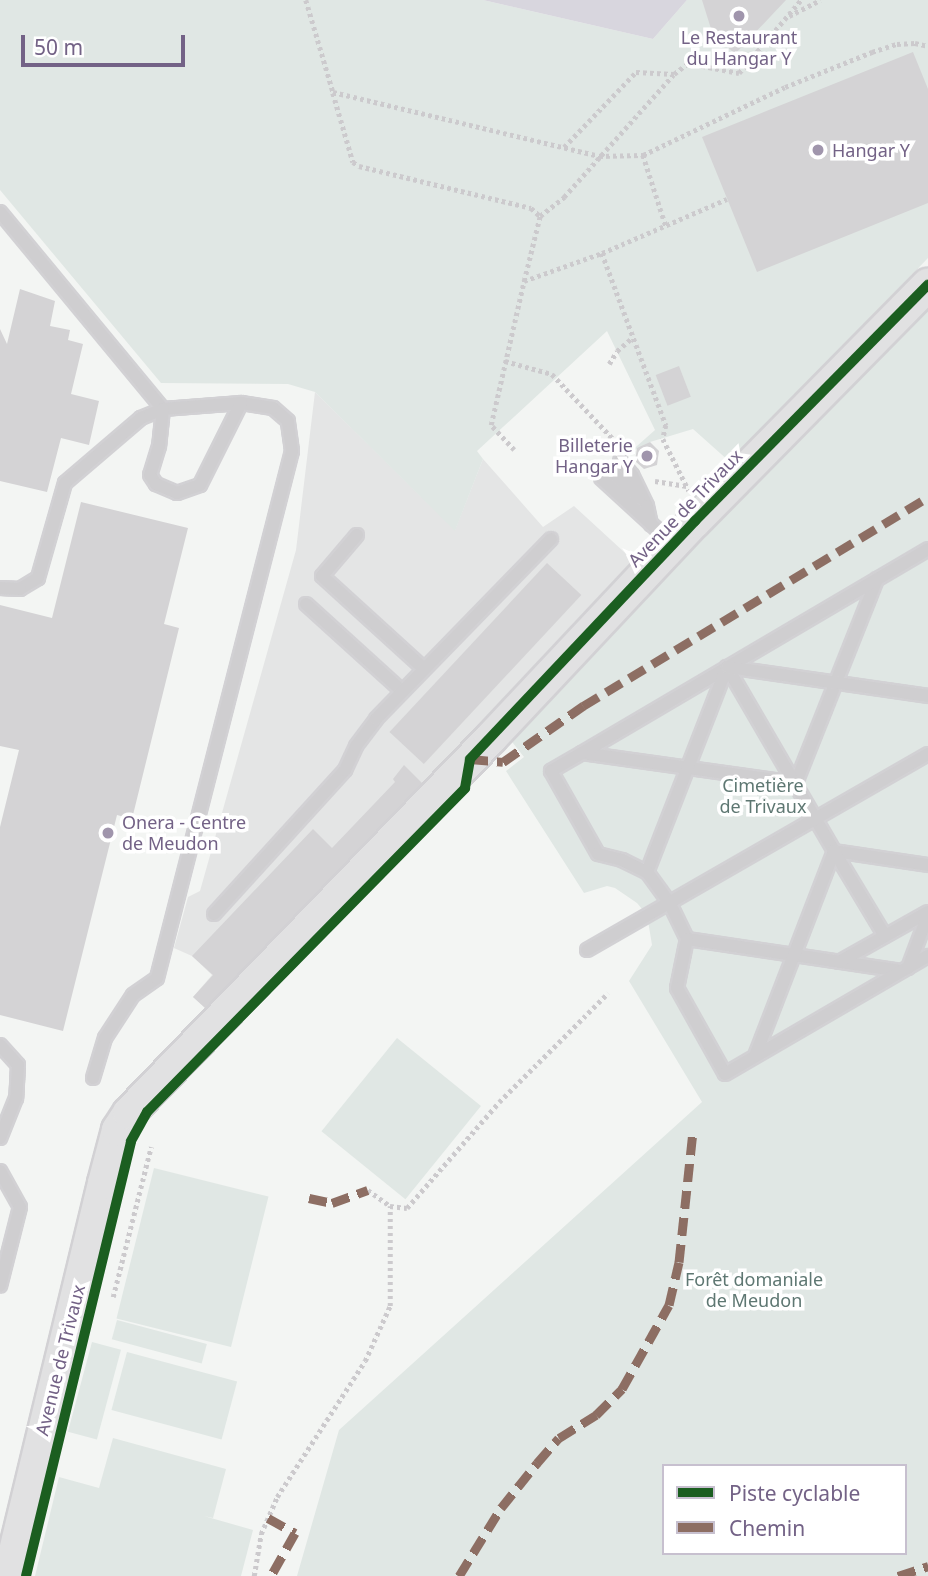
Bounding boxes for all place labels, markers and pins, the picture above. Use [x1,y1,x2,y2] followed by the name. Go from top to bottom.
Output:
[731,8,747,24] marker: Le Restaurant du Hangar Y
[681,27,797,70] place label: Le Restaurant du Hangar Y
[832,139,910,161] place label: Hangar Y
[810,142,826,158] marker: Hangar Y
[555,435,633,478] place label: Billeterie Hangar Y
[639,448,655,464] marker: Billeterie Hangar Y
[122,812,246,854] place label: Onera - Centre de Meudon
[100,825,116,841] marker: Onera - Centre de Meudon

